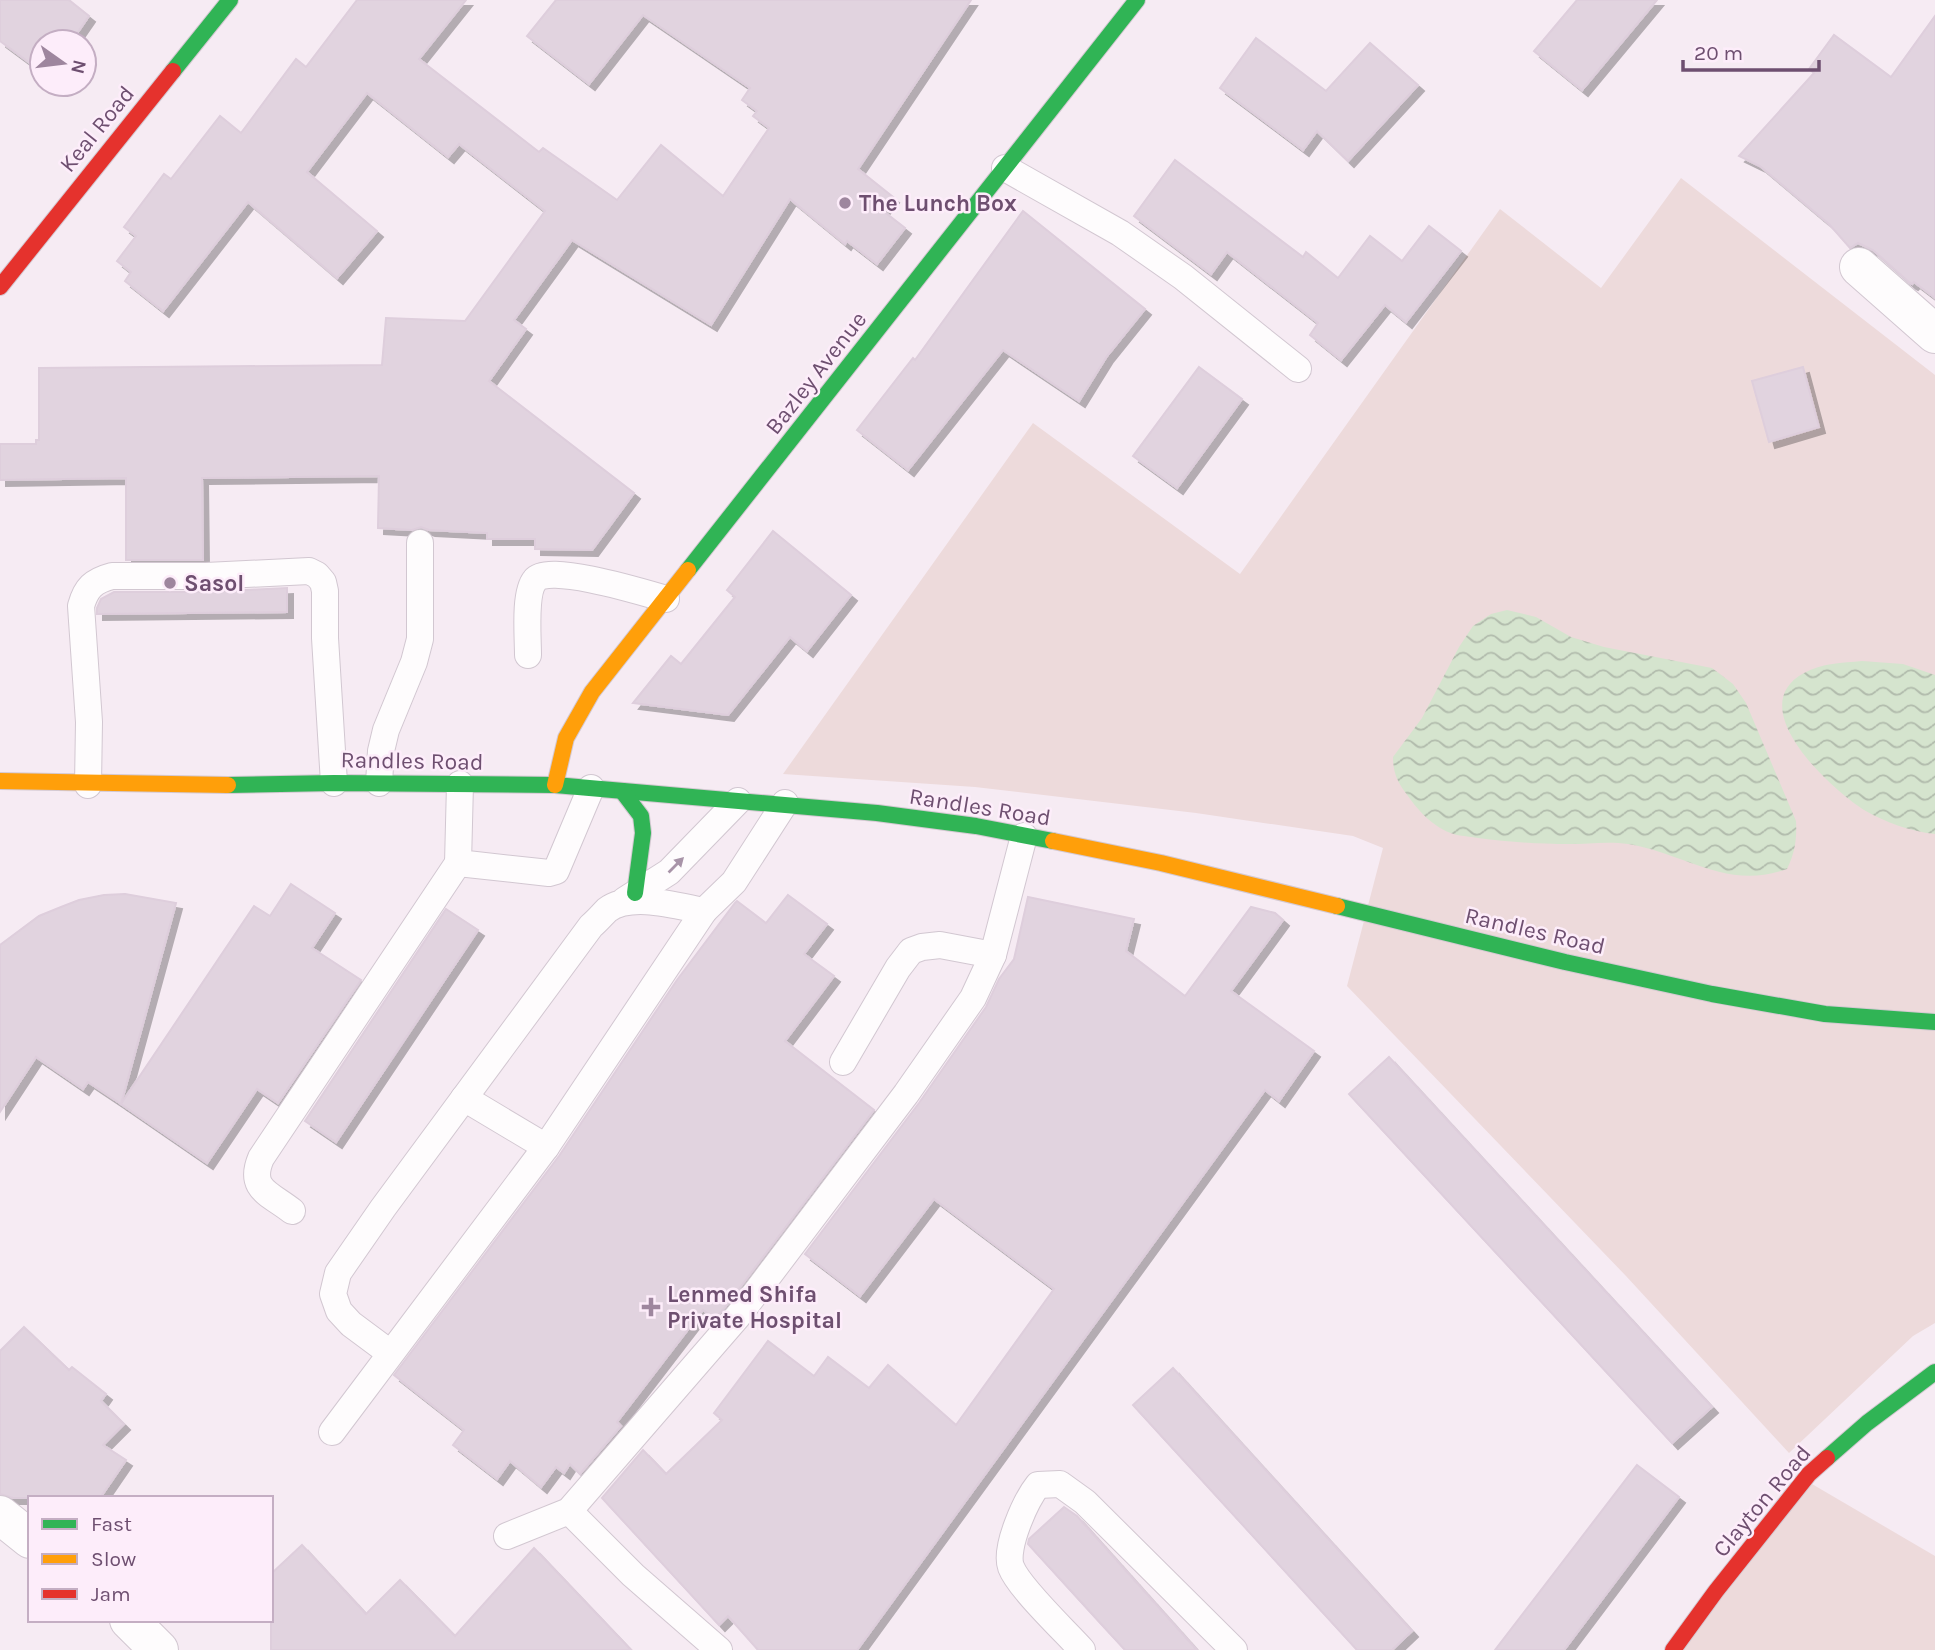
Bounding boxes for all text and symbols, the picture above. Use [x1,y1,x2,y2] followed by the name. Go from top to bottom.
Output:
[28,28,98,98] north arrow
[1683,28,1820,72] scale bar
[1694,41,1743,65] text: 20 m
[66,58,91,76] text: N
[54,80,140,178] street label: Keal Road
[859,190,1017,217] place label: The Lunch Box
[837,195,853,211] marker: The Lunch Box
[760,306,872,440] street label: Bazley Avenue
[184,570,244,597] place label: Sasol
[162,575,178,591] marker: Sasol
[340,746,484,776] street label: Randles Road
[907,782,1053,832] street label: Randles Road
[668,856,685,873] one-way arrow
[1462,902,1608,960] street label: Randles Road
[667,1281,842,1334] place label: Lenmed Shifa Private Hospital
[641,1297,661,1317] marker: Lenmed Shifa Private Hospital
[1707,1440,1817,1562] street label: Clayton Road
[28,1496,273,1622] legend
[91,1512,132,1536] text: Fast
[91,1547,136,1571] text: Slow
[91,1582,131,1606] text: Jam

